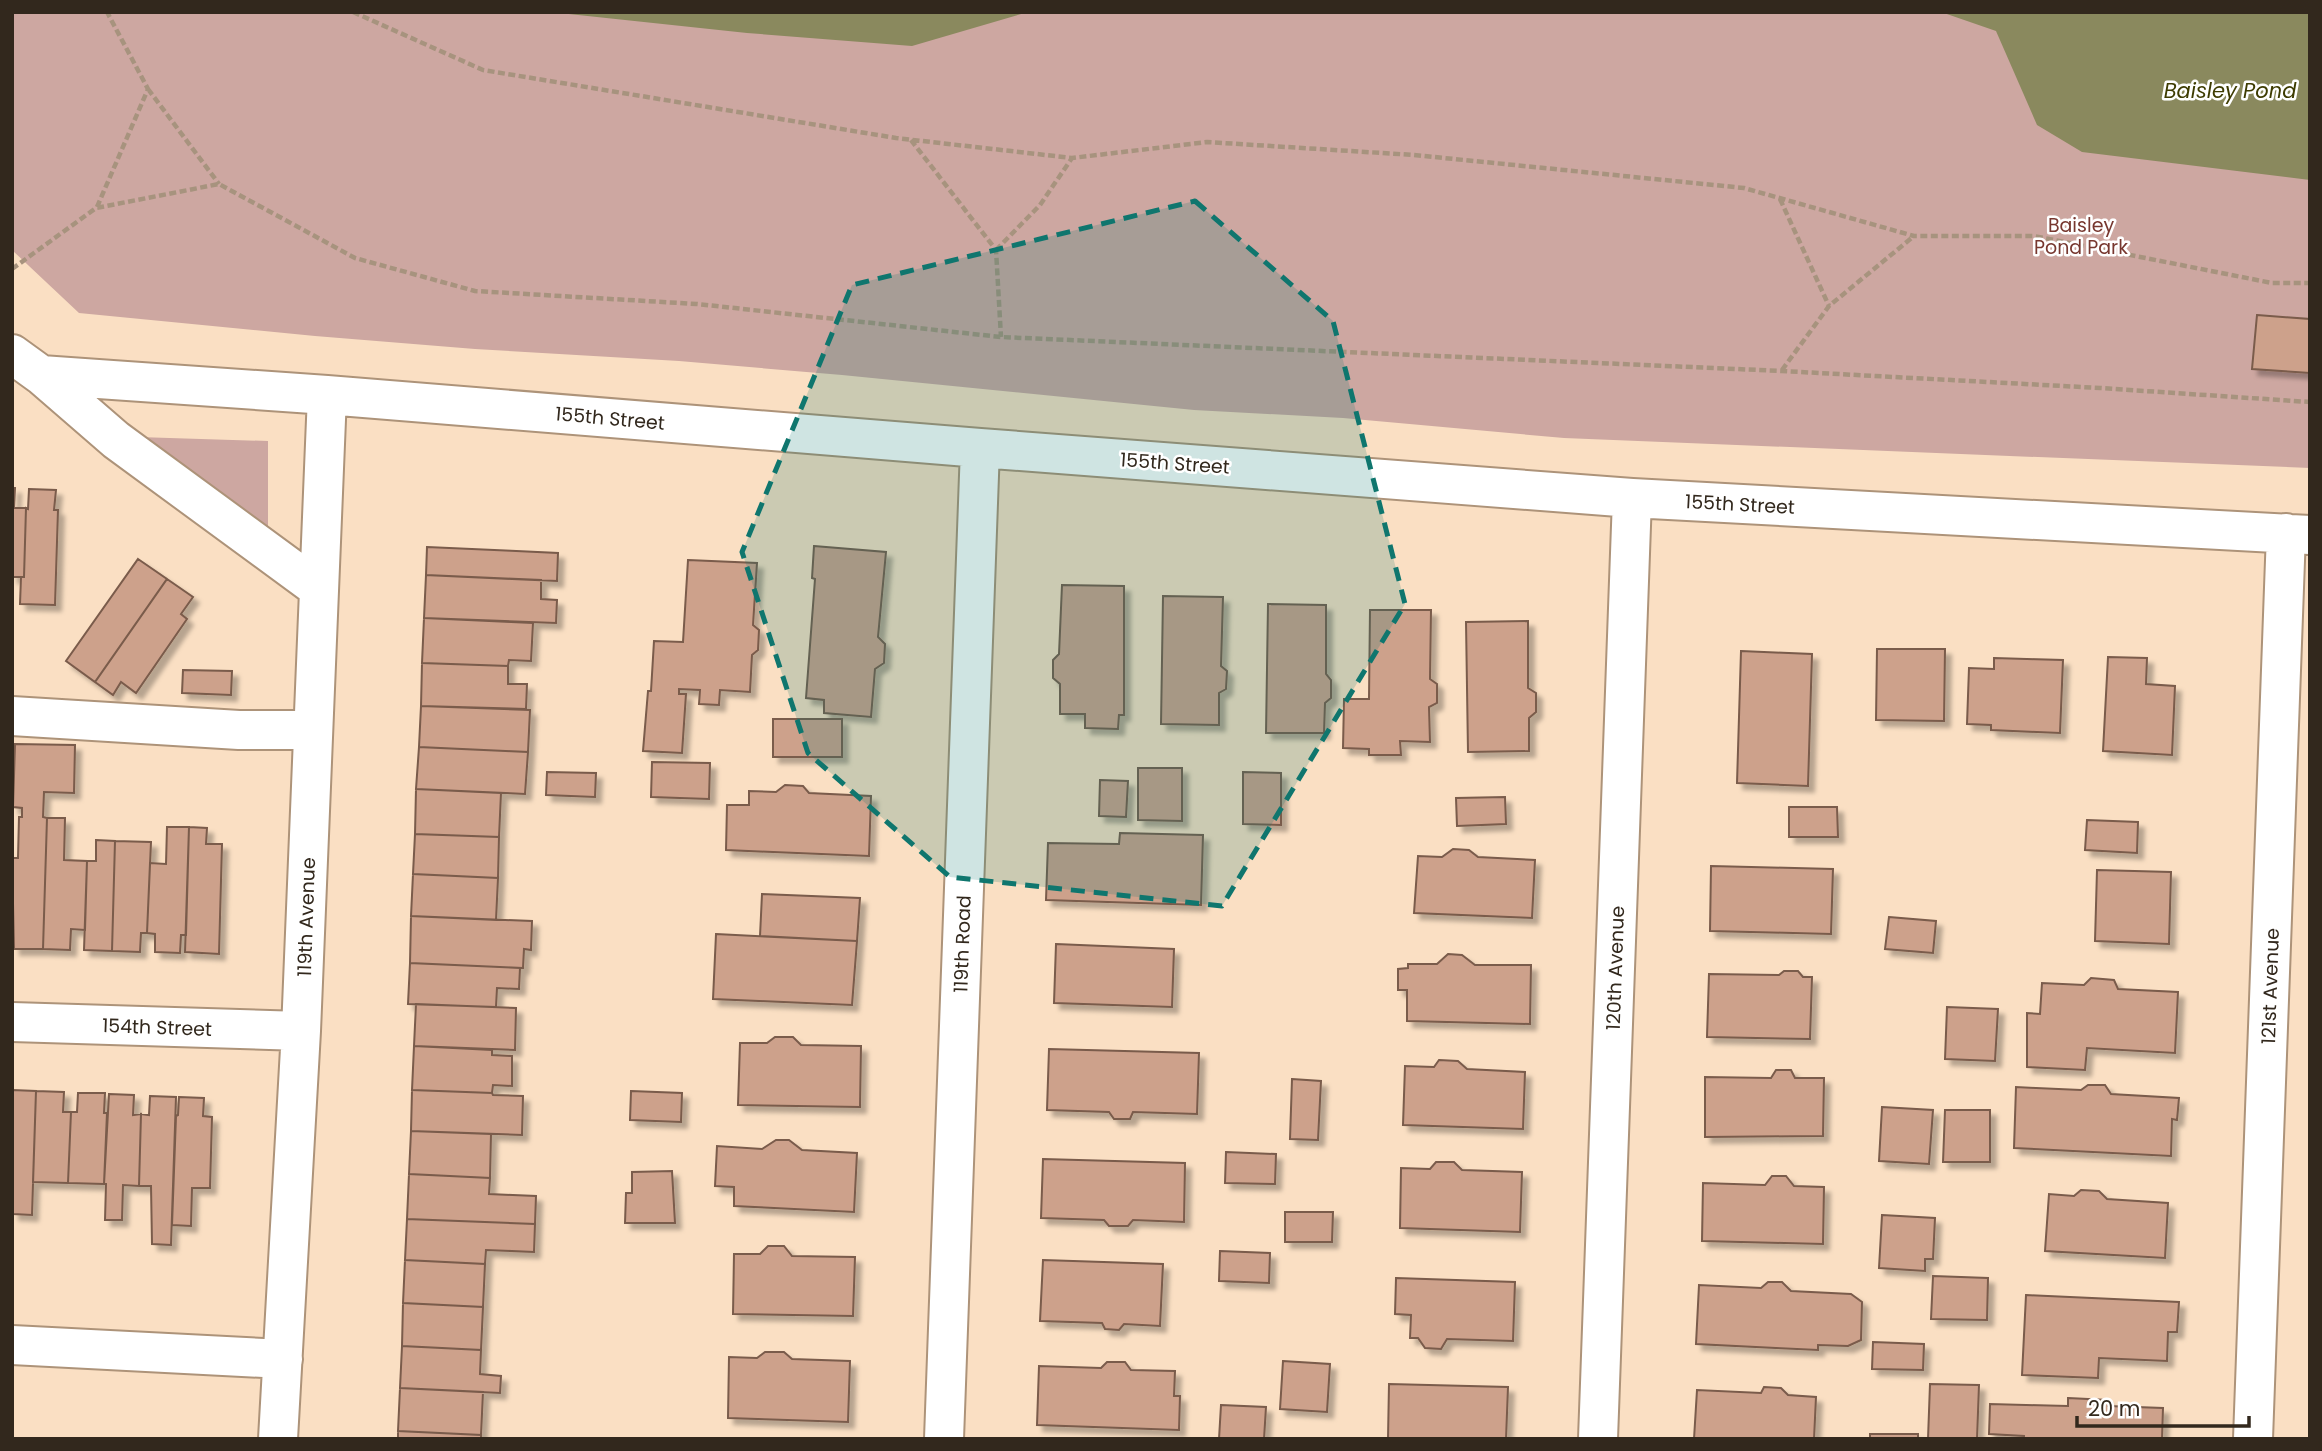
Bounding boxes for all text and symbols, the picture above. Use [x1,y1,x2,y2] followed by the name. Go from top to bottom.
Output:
[2164,76,2297,105] water label: Baisley Pond
[2034,212,2128,261] park label: Baisley Pond Park
[554,400,666,437] street label: 155th Street
[1119,446,1231,481] street label: 155th Street
[1684,488,1796,521] street label: 155th Street
[291,857,322,977] street label: 119th Avenue
[947,895,978,993] street label: 119th Road
[1600,905,1631,1031] street label: 120th Avenue
[2255,927,2286,1045] street label: 121st Avenue
[102,1012,212,1043] street label: 154th Street
[2077,1384,2248,1428] scale bar
[2088,1394,2141,1423] text: 20 m

